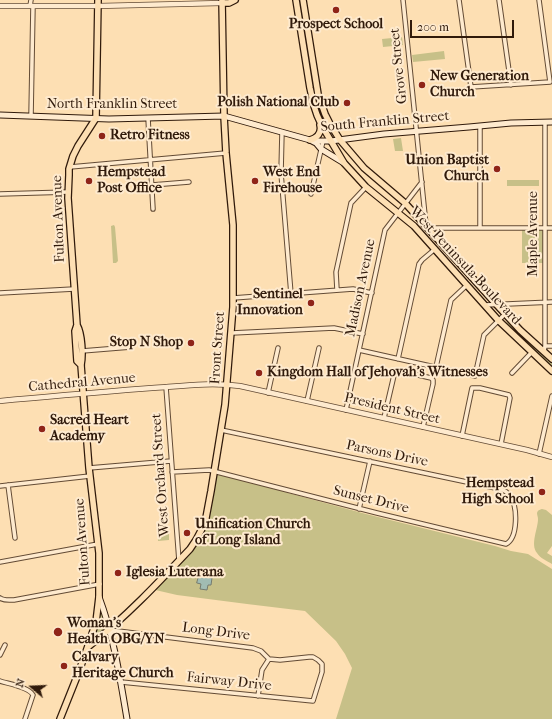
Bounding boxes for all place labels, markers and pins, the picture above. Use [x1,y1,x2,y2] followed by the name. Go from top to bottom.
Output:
[331,5,341,15] marker: Prospect School
[289,17,383,33] place label: Prospect School
[430,69,529,102] place label: New Generation Church
[417,80,427,90] marker: New Generation Church
[217,95,339,111] place label: Polish National Club
[342,98,352,108] marker: Polish National Club
[110,128,190,144] place label: Retro Fitness
[97,131,107,141] marker: Retro Fitness
[405,153,489,186] place label: Union Baptist Church
[492,164,502,174] marker: Union Baptist Church
[97,165,165,198] place label: Hempstead Post Office
[263,165,322,198] place label: West End Firehouse
[84,176,94,186] marker: Hempstead Post Office
[250,176,260,186] marker: West End Firehouse
[237,287,303,320] place label: Sentinel Innovation
[306,298,316,308] marker: Sentinel Innovation
[110,335,183,351] place label: Stop N Shop
[186,338,196,348] marker: Stop N Shop
[267,365,488,381] place label: Kingdom Hall of Jehovah’s Witnesses
[254,368,264,378] marker: Kingdom Hall of Jehovah’s Witnesses
[50,413,129,446] place label: Sacred Heart Academy
[37,424,47,434] marker: Sacred Heart Academy
[461,476,534,508] place label: Hempstead High School
[537,487,547,497] marker: Hempstead High School
[195,517,311,550] place label: Unification Church of Long Island
[182,528,192,538] marker: Unification Church of Long Island
[126,565,224,581] place label: Iglesia Luterana
[113,568,123,578] marker: Iglesia Luterana
[67,616,165,648] place label: Woman’s Health OBG/YN
[52,626,64,638] marker: Woman’s Health OBG/YN
[72,650,174,682] place label: Calvary Heritage Church
[59,661,69,671] marker: Calvary Heritage Church

